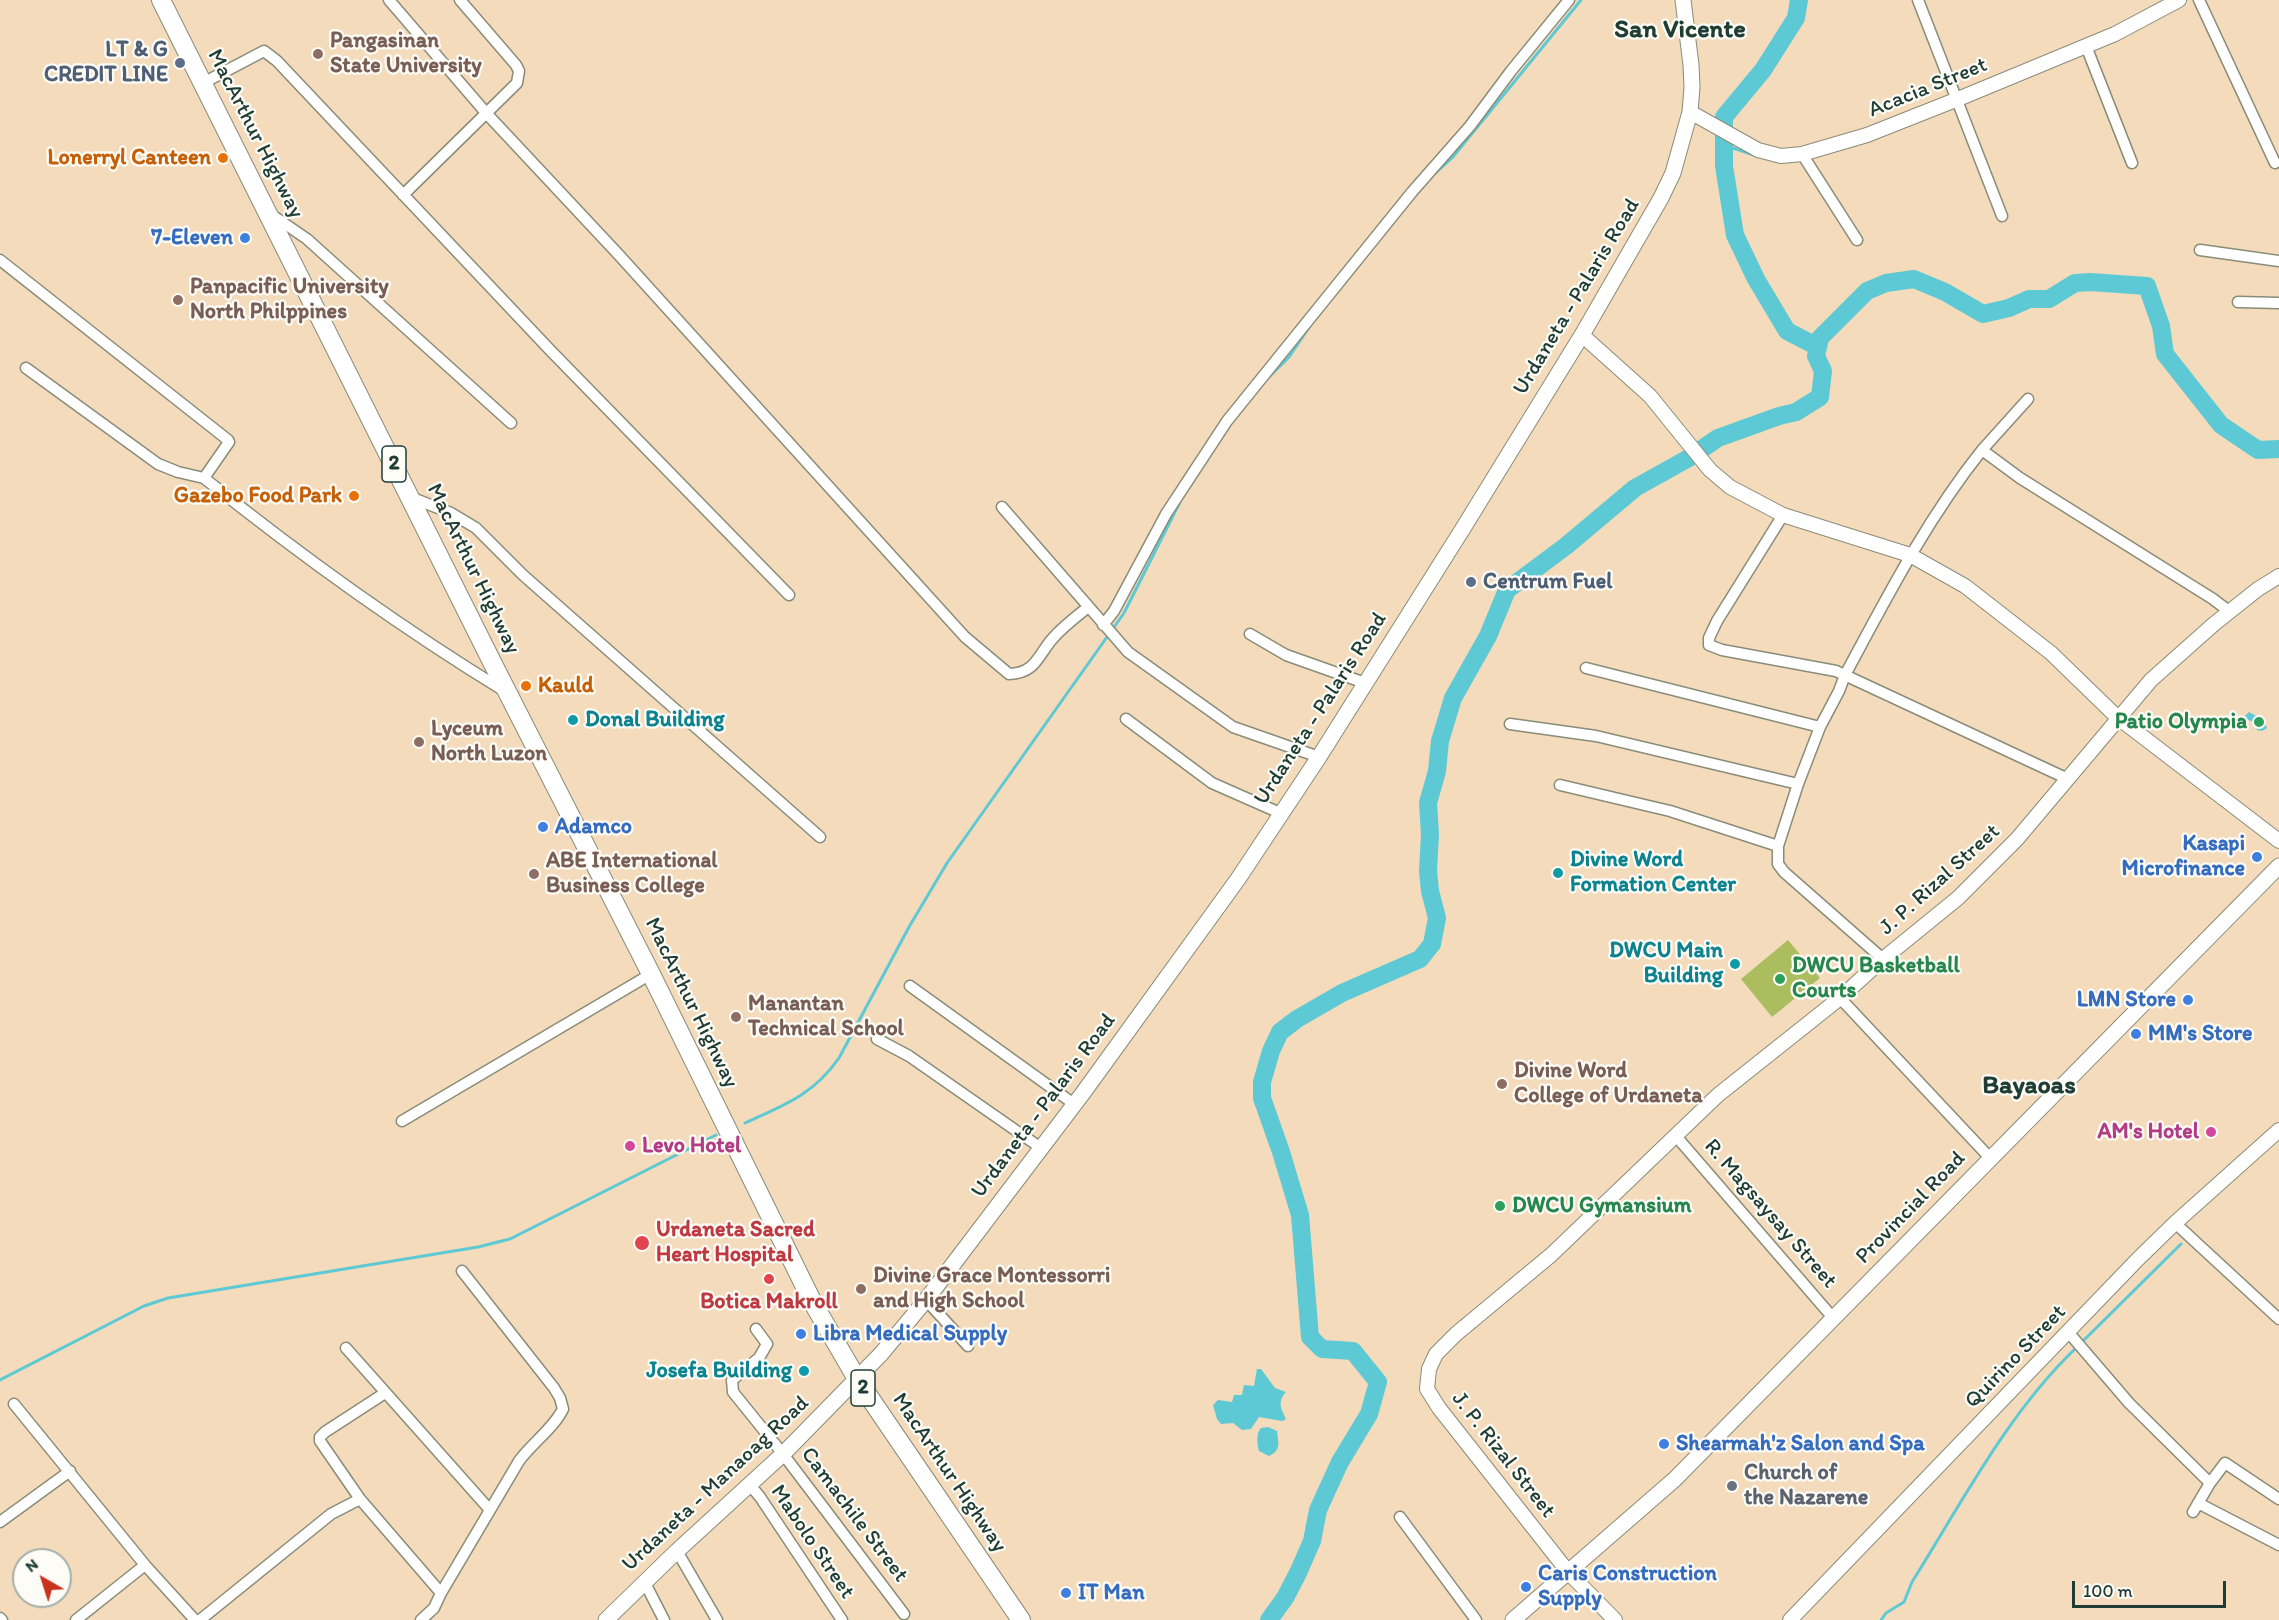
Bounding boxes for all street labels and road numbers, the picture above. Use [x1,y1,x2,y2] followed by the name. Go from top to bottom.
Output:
[201,45,309,223] street label: MacArthur Highway
[1865,52,1991,124] street label: Acacia Street
[1508,194,1646,400] street label: Urdaneta - Palaris Road
[382,446,406,482] road number: 2
[420,479,526,659] street label: MacArthur Highway
[1249,608,1393,810] street label: Urdaneta - Palaris Road
[1874,819,2006,941] street label: J. P. Rizal Street
[638,913,744,1093] street label: MacArthur Highway
[966,1008,1122,1204] street label: Urdaneta - Palaris Road
[1698,1134,1842,1294] street label: R. Magsaysay Street
[1851,1146,1971,1270] street label: Provincial Road
[1960,1300,2072,1414] street label: Quirino Street
[851,1370,875,1406] road number: 2
[1445,1386,1561,1524] street label: J. P. Rizal Street
[886,1388,1012,1558] street label: MacArthur Highway
[617,1390,815,1578] street label: Urdaneta - Manaoag Road
[795,1442,913,1588] street label: Camachile Street
[764,1480,860,1604] street label: Mabolo Street

